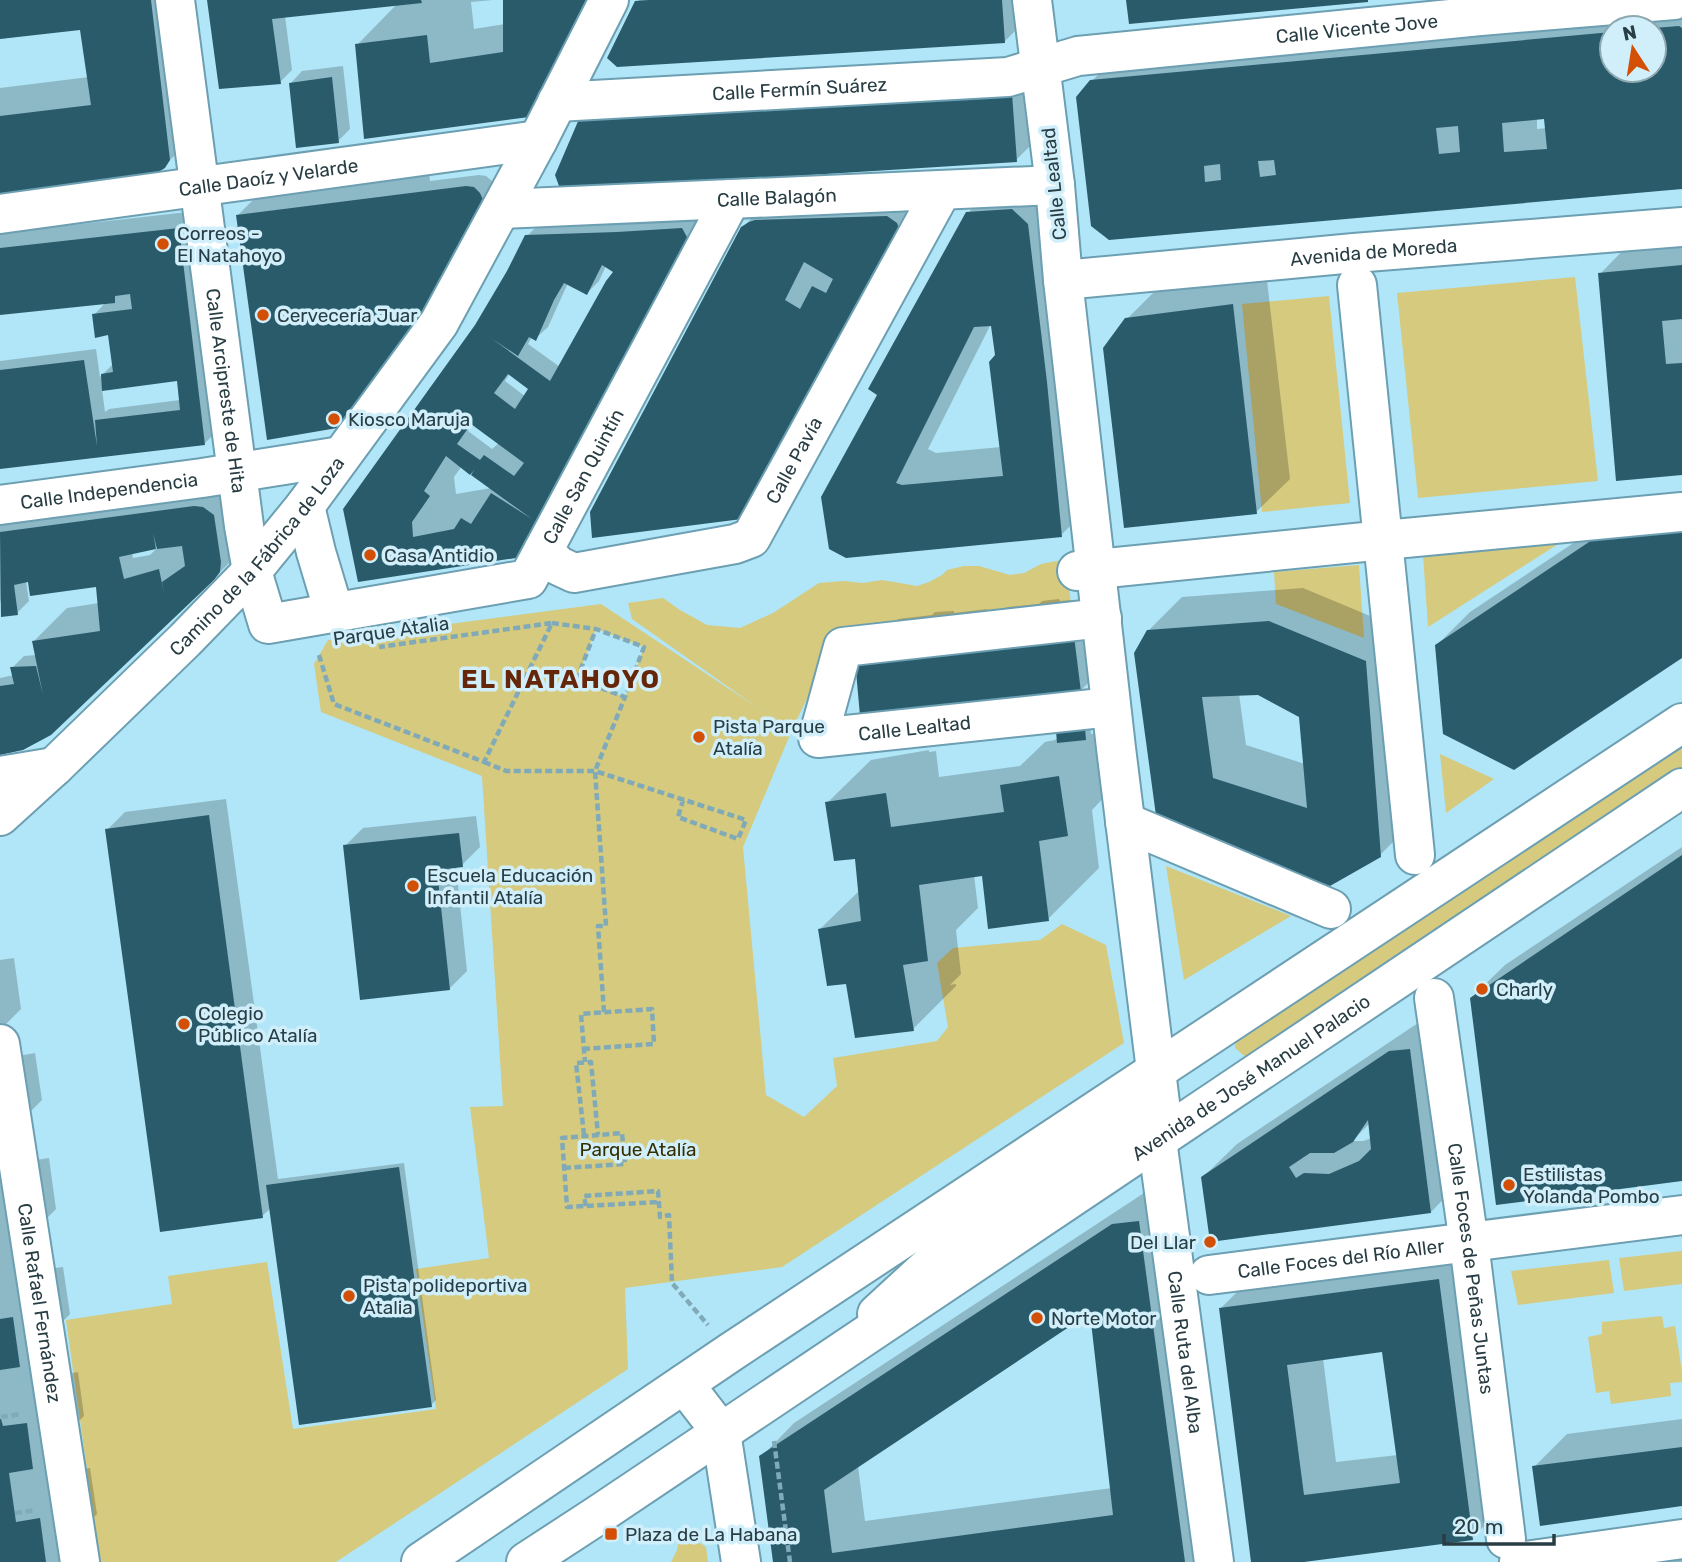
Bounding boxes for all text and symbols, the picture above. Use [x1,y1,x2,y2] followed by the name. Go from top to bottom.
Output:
[1275,9,1439,48] street label: Calle Vicente Jove
[1598,14,1668,84] north arrow
[1620,20,1639,46] text: N
[711,72,888,105] street label: Calle Fermín Suárez
[1037,127,1071,241] street label: Calle Lealtad
[177,153,360,201] street label: Calle Daoíz y Velarde
[716,183,837,211] street label: Calle Balagón
[177,222,282,267] place label: Correos - El Natahoyo
[1289,233,1458,270] street label: Avenida de Moreda
[155,236,171,252] marker: Correos - El Natahoyo
[201,287,251,494] street label: Calle Arcipreste de Hita
[277,304,418,327] place label: Cervecería Juar
[255,307,271,323] marker: Cervecería Juar
[537,405,628,548] street label: Calle San Quintín
[348,408,470,431] place label: Kiosco Maruja
[326,411,342,427] marker: Kiosco Maruja
[761,413,827,508] street label: Calle Pavía
[164,452,349,660] street label: Camino de la Fábrica de Loza
[19,467,199,514] street label: Calle Independencia
[384,544,494,567] place label: Casa Antidio
[362,547,378,563] marker: Casa Antidio
[332,611,450,651] street label: Parque Atalia
[461,664,661,695] district label: EL NATAHOYO
[857,710,972,745] street label: Calle Lealtad
[713,715,825,760] place label: Pista Parque Atalía
[691,729,707,745] marker: Pista Parque Atalía
[427,864,593,909] place label: Escuela Educación Infantil Atalía
[405,878,421,894] marker: Escuela Educación Infantil Atalía
[1496,978,1553,1001] place label: Charly
[1474,981,1490,997] marker: Charly
[1127,989,1374,1165] street label: Avenida de José Manuel Palacio
[198,1002,318,1047] place label: Colegio Público Atalía
[176,1016,192,1032] marker: Colegio Público Atalía
[580,1138,696,1161] park label: Parque Atalía
[1443,1141,1499,1395] street label: Calle Foces de Peñas Juntas
[1523,1163,1660,1208] place label: Estilistas Yolanda Pombo
[1501,1177,1517,1193] marker: Estilistas Yolanda Pombo
[13,1201,67,1405] street label: Calle Rafael Fernández
[1130,1231,1197,1254] place label: Del Llar
[1202,1234,1218,1250] marker: Del Llar
[1236,1234,1446,1283] street label: Calle Foces del Río Aller
[1163,1269,1208,1435] street label: Calle Ruta del Alba
[363,1274,528,1319] place label: Pista polideportiva Atalia
[341,1288,357,1304] marker: Pista polideportiva Atalia
[1051,1307,1157,1330] place label: Norte Motor
[1029,1310,1045,1326] marker: Norte Motor
[1444,1502,1554,1546] scale bar
[1454,1514,1503,1539] text: 20 m
[625,1523,797,1546] place label: Plaza de La Habana
[603,1526,619,1542] marker: Plaza de La Habana

